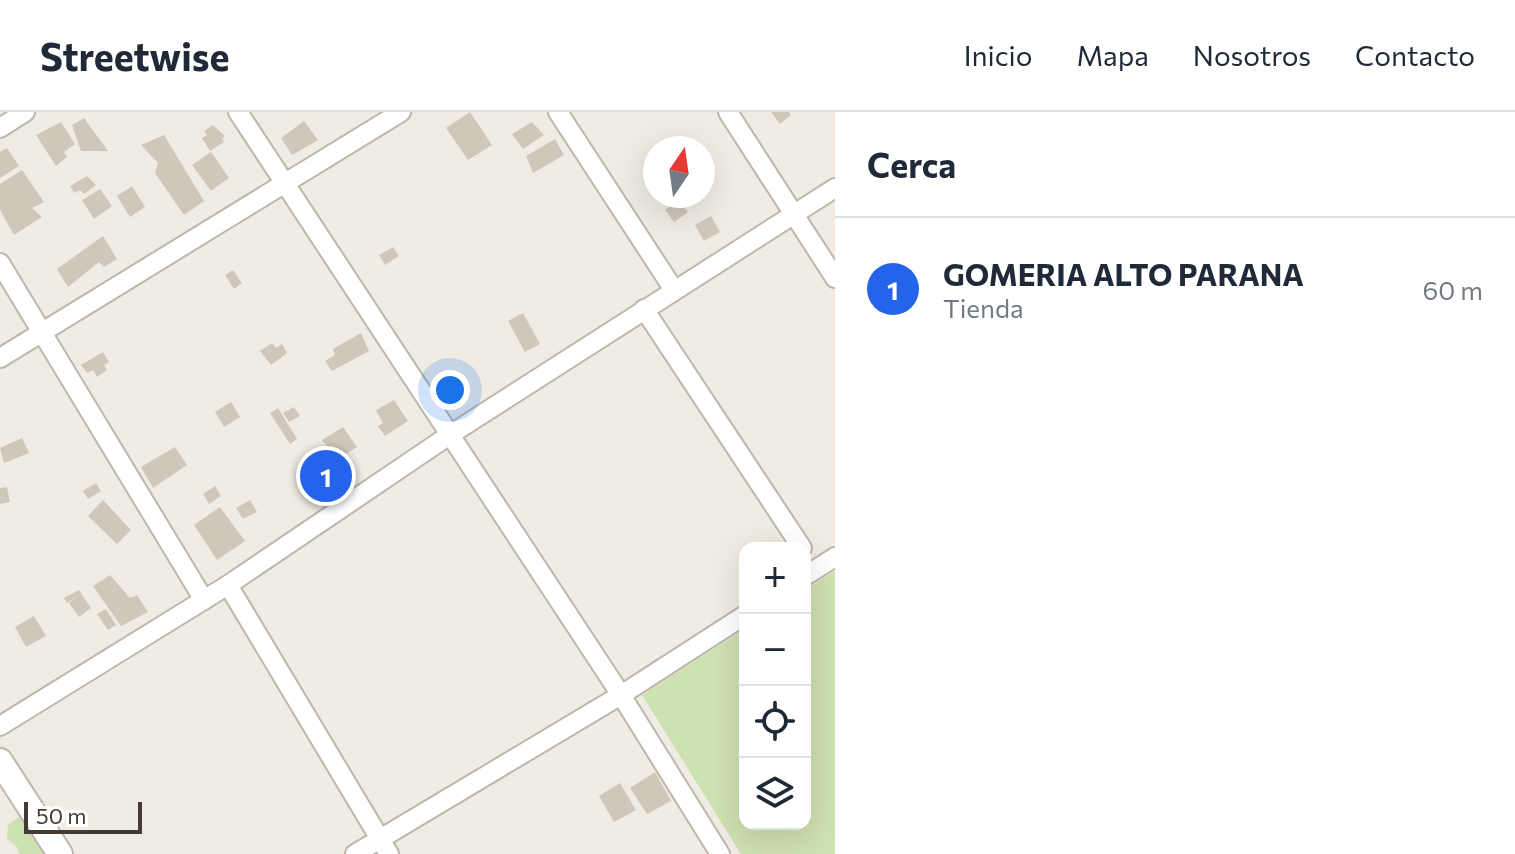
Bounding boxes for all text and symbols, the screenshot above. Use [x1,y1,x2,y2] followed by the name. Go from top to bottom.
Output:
[40,32,229,79] text: Streetwise
[964,38,1032,72] text: Inicio
[1076,38,1149,72] text: Mapa
[1193,38,1311,72] text: Nosotros
[1355,38,1475,72] text: Contacto
[643,136,715,208] north arrow
[867,143,956,185] text: Cerca
[943,255,1304,292] text: GOMERIA ALTO PARANA
[887,274,899,305] text: 1
[1423,274,1483,305] text: 60 m
[943,292,1024,323] text: Tienda
[430,370,470,410] your location
[300,446,352,506] pin: 1
[739,542,811,830] map controls
[739,542,811,614] button: +
[739,614,811,686] button: −
[739,686,811,758] button: locate
[739,758,811,830] button: layers
[24,798,142,834] scale bar
[36,802,86,829] text: 50 m

